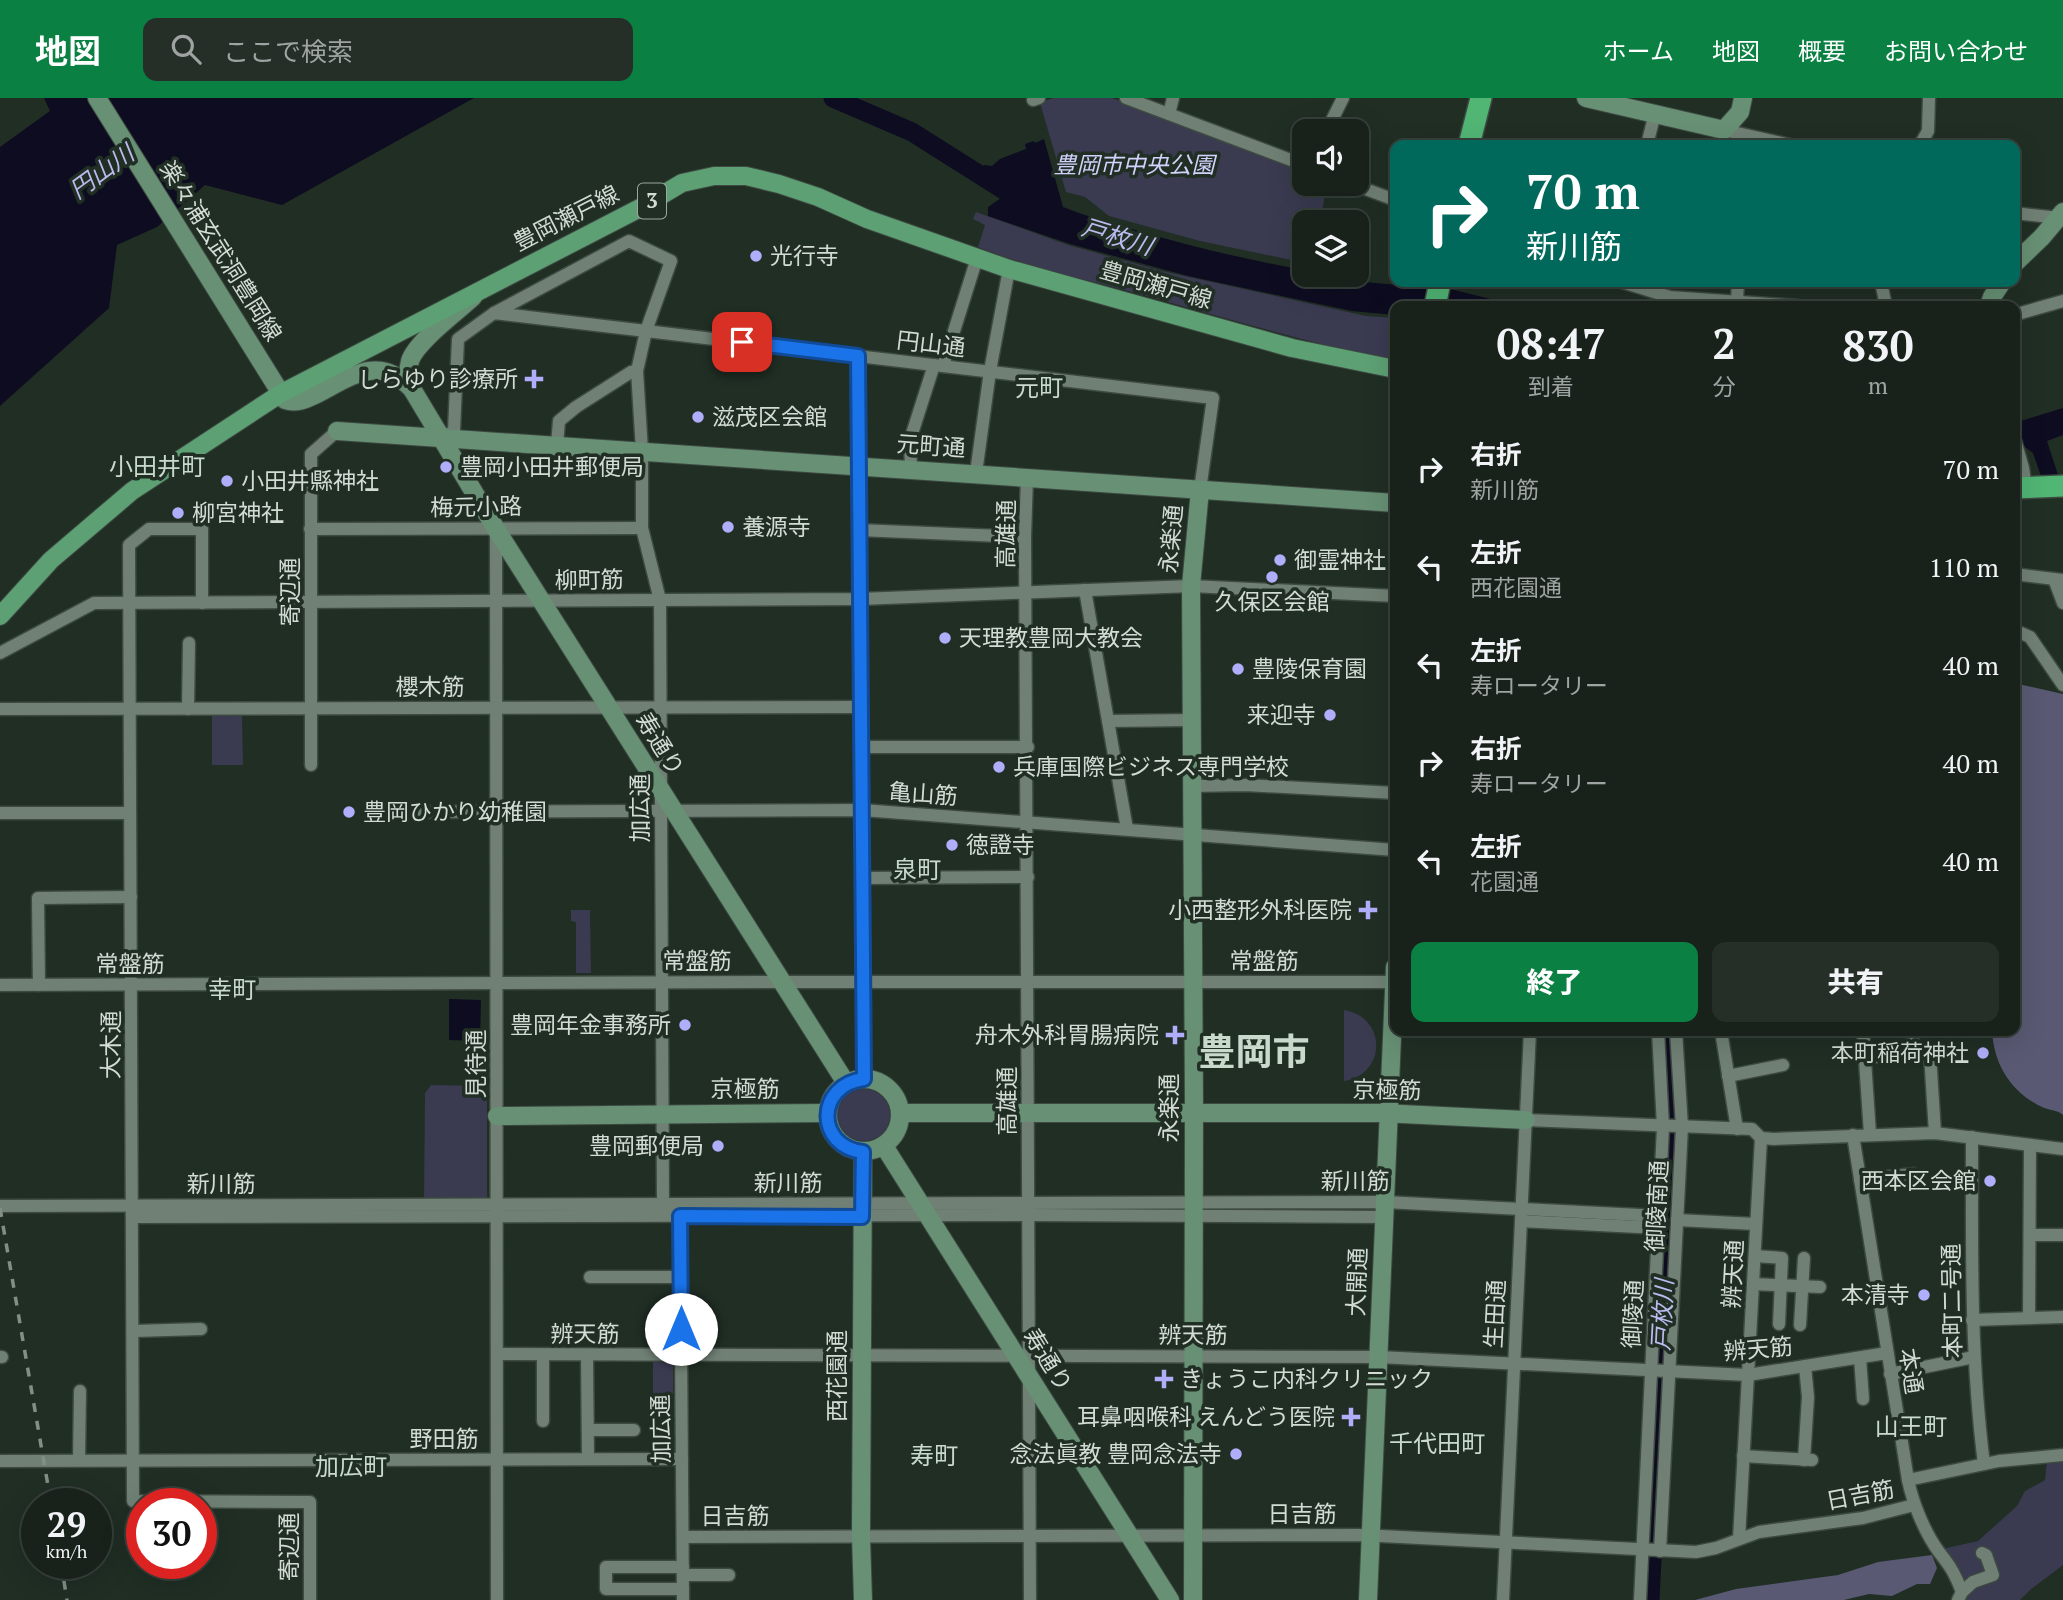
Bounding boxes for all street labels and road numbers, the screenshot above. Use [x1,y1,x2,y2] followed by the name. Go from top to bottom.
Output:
[153,155,289,347] street label: 楽々浦玄武洞豊岡線
[508,178,624,257] street label: 豊岡瀬戸線
[638,184,666,218] road number: 3
[1097,254,1216,315] street label: 豊岡瀬戸線
[895,324,967,363] street label: 円山通
[896,428,967,463] street label: 元町通
[430,490,522,523] street label: 梅元小路
[989,499,1022,569] street label: 高雄通
[1152,503,1189,575] street label: 永楽通
[274,558,305,627] street label: 寄辺通
[554,563,624,596] street label: 柳町筋
[396,671,465,702] street label: 櫻木筋
[629,706,692,781] street label: 寿通り
[624,774,655,843] street label: 加広通
[888,776,959,811] street label: 亀山筋
[663,945,732,976] street label: 常盤筋
[1230,945,1299,976] street label: 常盤筋
[96,948,165,979] street label: 常盤筋
[95,1011,126,1080] street label: 大木通
[460,1030,491,1099] street label: 見待通
[991,1067,1022,1136] street label: 高雄通
[711,1073,780,1104] street label: 京極筋
[1352,1073,1422,1106] street label: 京極筋
[1153,1074,1184,1143] street label: 永楽通
[1639,1159,1674,1253] street label: 御陵南通
[1321,1165,1390,1196] street label: 新川筋
[754,1167,823,1198] street label: 新川筋
[187,1168,256,1199] street label: 新川筋
[1715,1239,1750,1309] street label: 辨天通
[1935,1243,1968,1359] street label: 本町二号通
[1340,1247,1373,1317] street label: 大開通
[1477,1279,1512,1349] street label: 生田通
[1615,1279,1650,1349] street label: 御陵通
[551,1318,620,1349] street label: 辨天筋
[1159,1319,1228,1350] street label: 辨天筋
[1017,1322,1080,1397] street label: 寿通り
[821,1330,852,1422] street label: 西花園通
[1722,1330,1794,1367] street label: 辨天筋
[1893,1346,1930,1396] street label: 本通
[644,1394,677,1464] street label: 加広通
[410,1423,479,1454] street label: 野田筋
[1823,1473,1897,1516] street label: 日吉筋
[1268,1498,1337,1529] street label: 日吉筋
[701,1500,770,1531] street label: 日吉筋
[273,1513,304,1582] street label: 寄辺通

